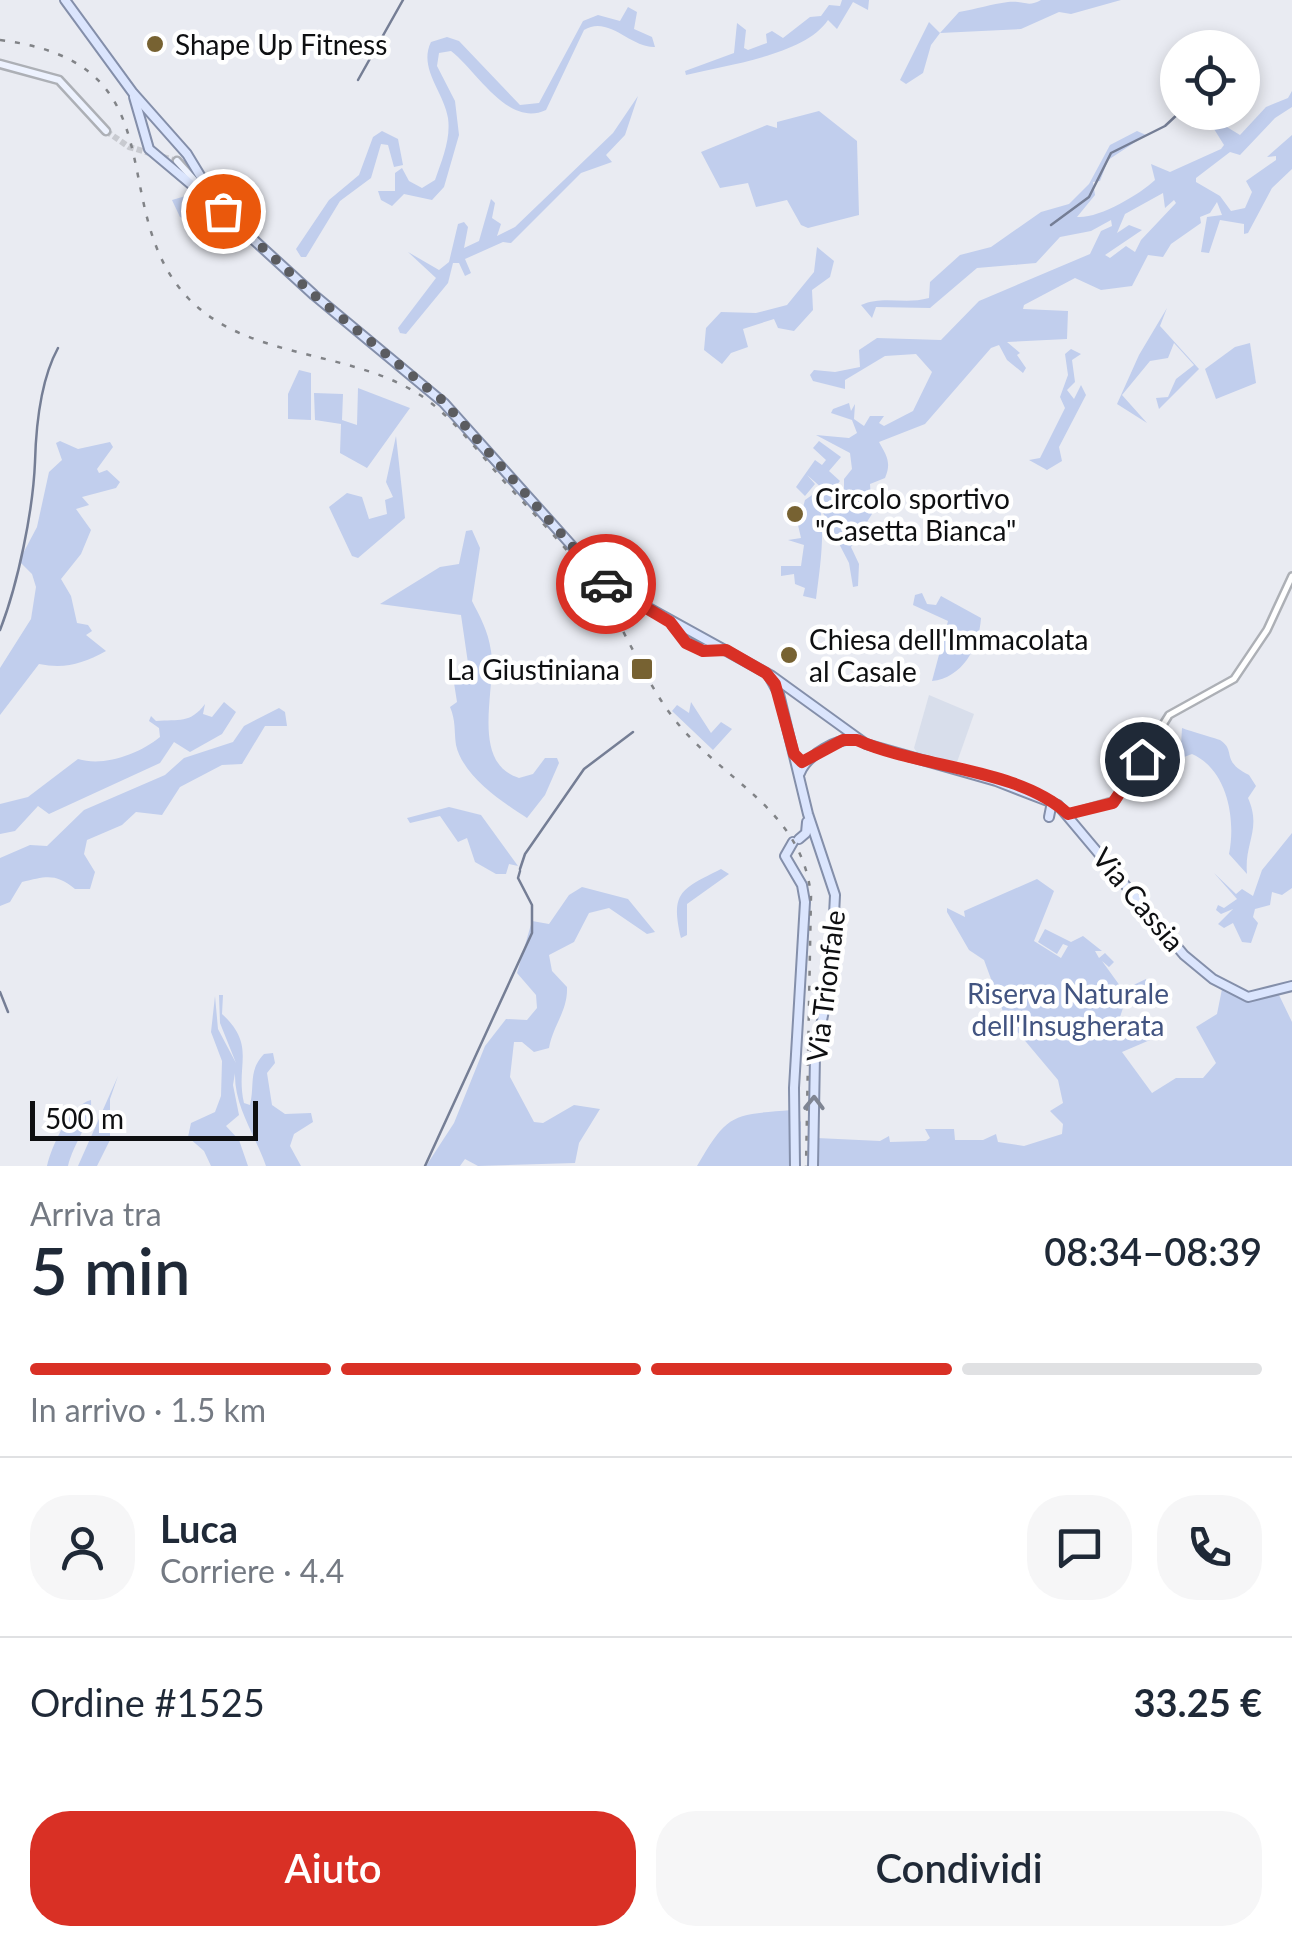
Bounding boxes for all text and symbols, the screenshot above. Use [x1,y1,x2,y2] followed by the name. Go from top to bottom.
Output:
[175,27,387,61] place label: Shape Up Fitness
[1160,30,1260,130] map controls
[1160,30,1260,130] button: locate
[144,33,166,55] marker: Shape Up Fitness
[181,169,266,254] pin
[196,184,251,239] icon: bag
[815,481,1016,547] place label: Circolo sportivo "Casetta Bianca"
[784,503,806,525] marker: Circolo sportivo "Casetta Bianca"
[556,534,656,634] courier
[579,557,634,612] icon: car
[809,622,1088,688] place label: Chiesa dell'Immacolata al Casale
[778,644,800,666] marker: Chiesa dell'Immacolata al Casale
[447,652,620,686] place label: La Giustiniana
[629,656,655,682] marker: La Giustiniana
[1100,717,1185,802] pin
[1115,732,1170,787] icon: home
[1086,840,1192,958] street label: Via Cassia
[799,908,851,1064] street label: Via Trionfale
[967,976,1169,1042] park label: Riserva Naturale dell'Insugherata
[803,1094,825,1110] one-way arrow
[30,1096,258,1140] scale bar
[45,1101,124,1135] text: 500 m
[30,1194,162,1233] text: Arriva tra
[1044,1228,1262,1274] text: 08:34–08:39
[30,1231,190,1309] text: 5 min
[30,1390,266,1429] text: In arrivo · 1.5 km
[30,1495,135,1600] button: person
[1027,1495,1132,1600] button: chat
[1157,1495,1262,1600] button: phone
[160,1505,238,1551] text: Luca
[160,1551,344,1590] text: Corriere · 4.4
[30,1679,265,1725] text: Ordine #1525
[1134,1679,1262,1725] text: 33.25 €
[30,1811,636,1926] button: Aiuto
[656,1811,1262,1926] button: Condividi

